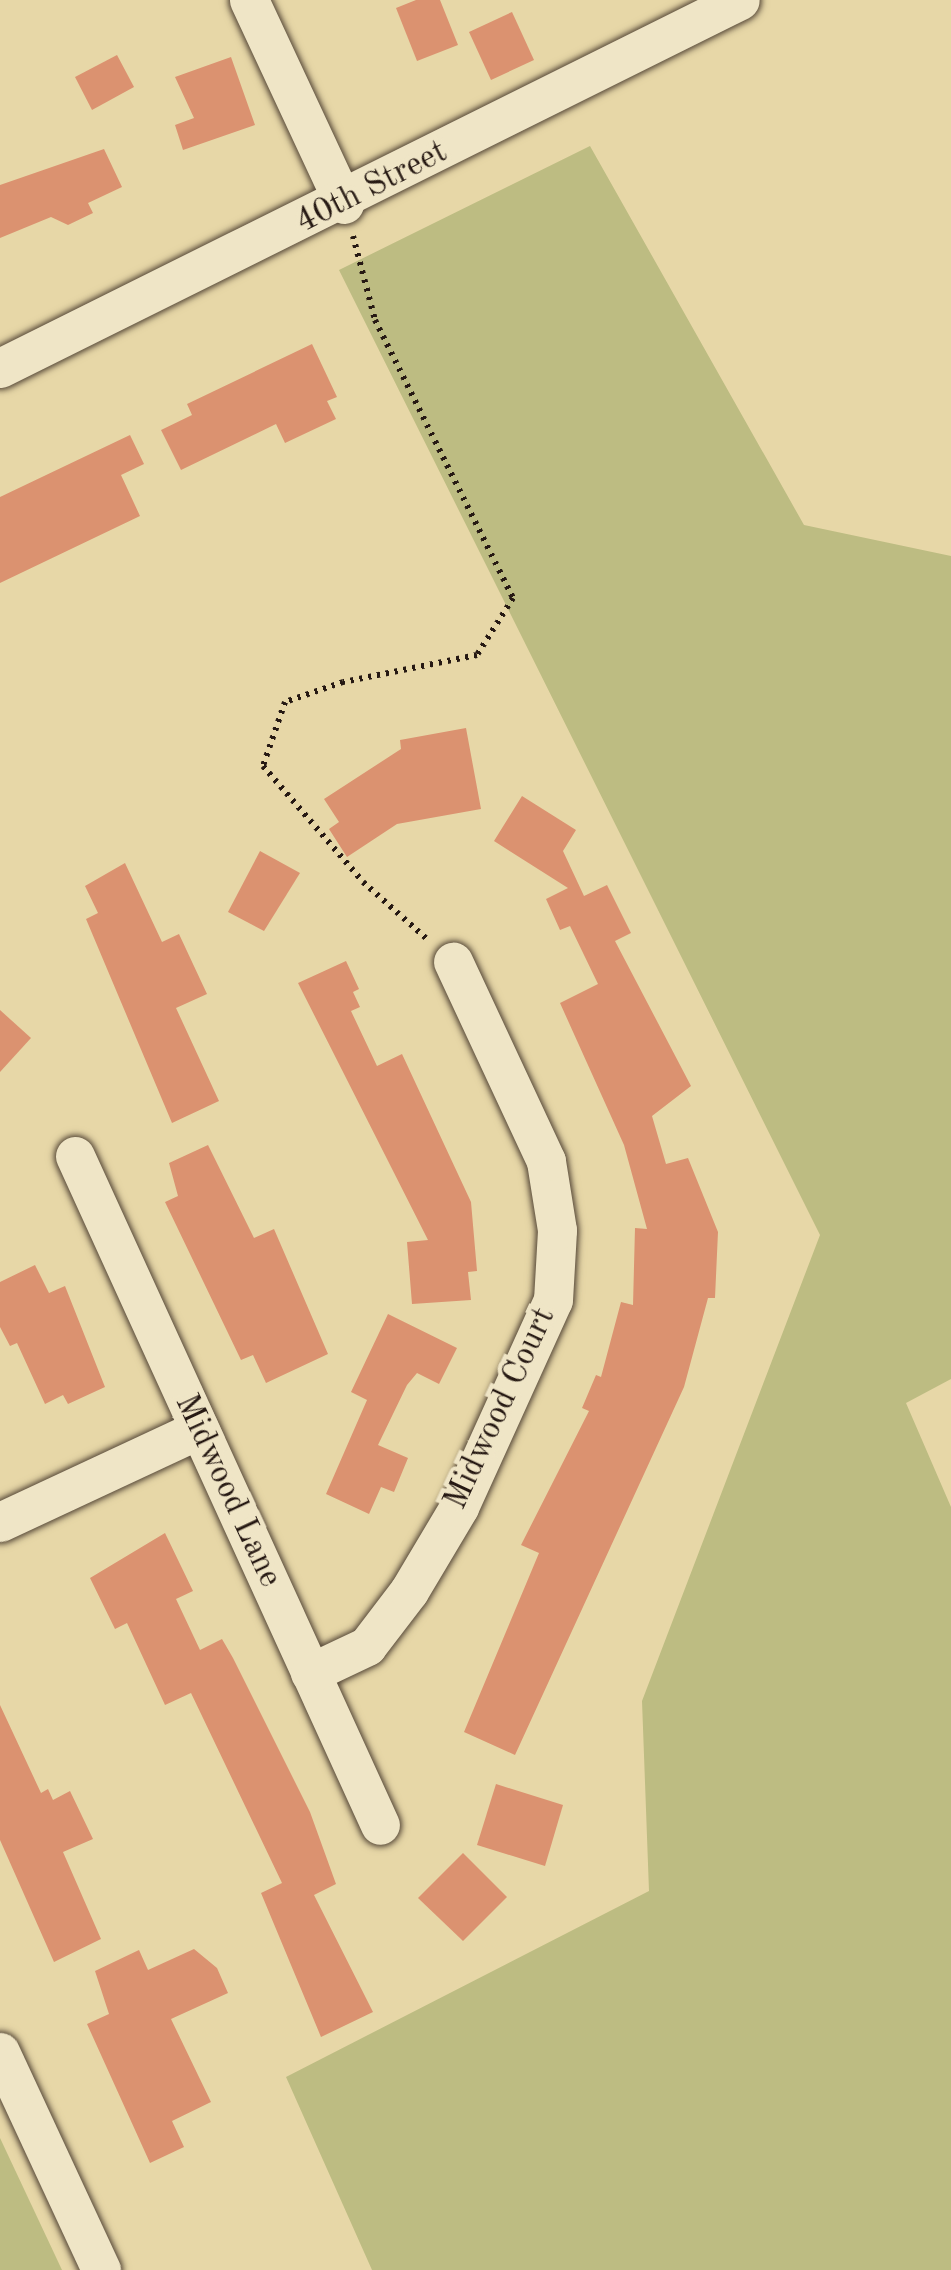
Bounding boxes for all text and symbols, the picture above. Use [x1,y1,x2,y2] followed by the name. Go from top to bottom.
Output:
[290,133,454,243] street label: 40th Street
[437,1302,565,1516] street label: Midwood Court
[165,1388,289,1594] street label: Midwood Lane

